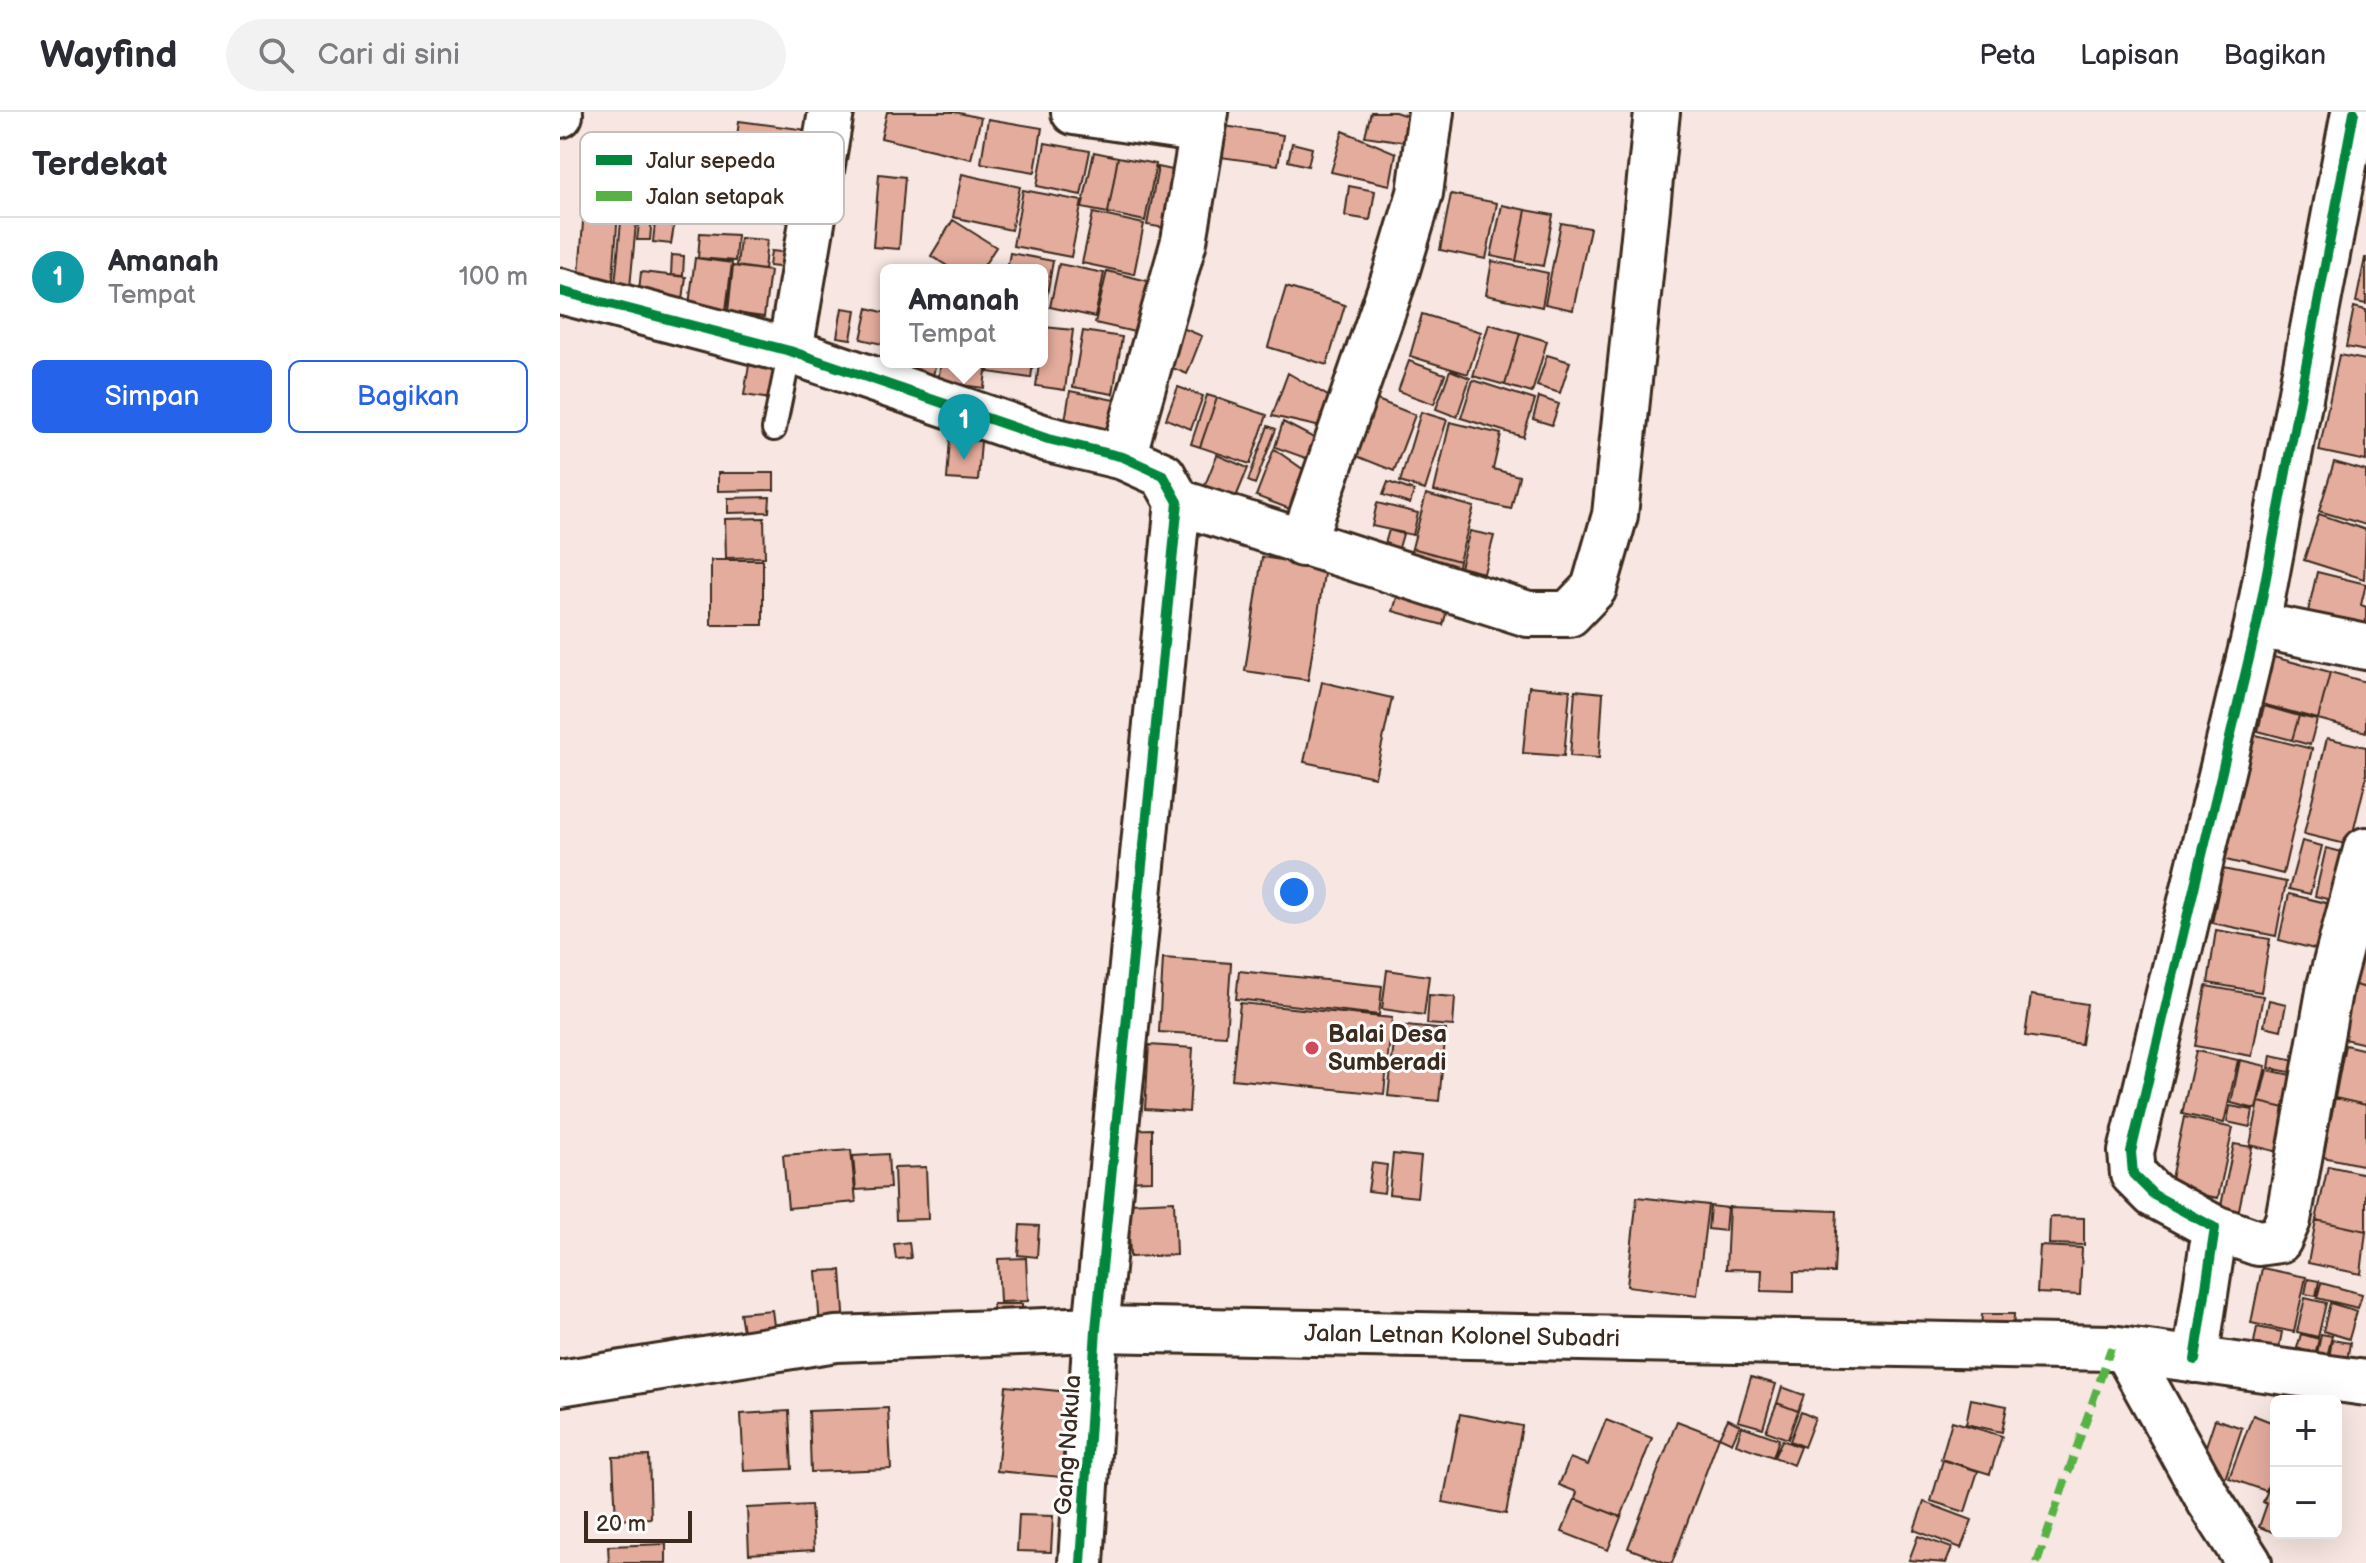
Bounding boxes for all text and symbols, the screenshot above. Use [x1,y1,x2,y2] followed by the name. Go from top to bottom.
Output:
[226,19,786,91] search box
[40,33,178,78] text: Wayfind
[254,33,298,77] icon: search
[318,37,460,73] text: Cari di sini
[1979,39,2036,72] text: Peta
[2080,39,2179,72] text: Lapisan
[2223,39,2326,72] text: Bagikan
[580,132,844,224] legend
[32,144,167,185] text: Terdekat
[646,148,775,175] text: Jalur sepeda
[646,184,784,211] text: Jalan setapak
[108,244,219,280] text: Amanah
[53,262,63,293] text: 1
[459,262,528,293] text: 100 m
[880,264,1048,368] popup
[108,280,196,311] text: Tempat
[909,283,1019,319] text: Amanah
[909,319,996,350] text: Tempat
[32,360,272,433] button: Simpan
[288,360,528,433] button: Bagikan
[938,394,990,460] pin: 1
[1274,872,1314,912] your location
[1328,1020,1447,1077] place label: Balai Desa Sumberadi
[1303,1039,1321,1057] marker: Balai Desa Sumberadi
[1304,1319,1620,1353] street label: Jalan Letnan Kolonel Subadri
[1049,1374,1087,1516] street label: Gang Nakula
[2270,1395,2342,1539] map controls
[2270,1395,2342,1467] button: +
[2270,1467,2342,1539] button: −
[584,1507,692,1543] scale bar
[596,1511,646,1538] text: 20 m

